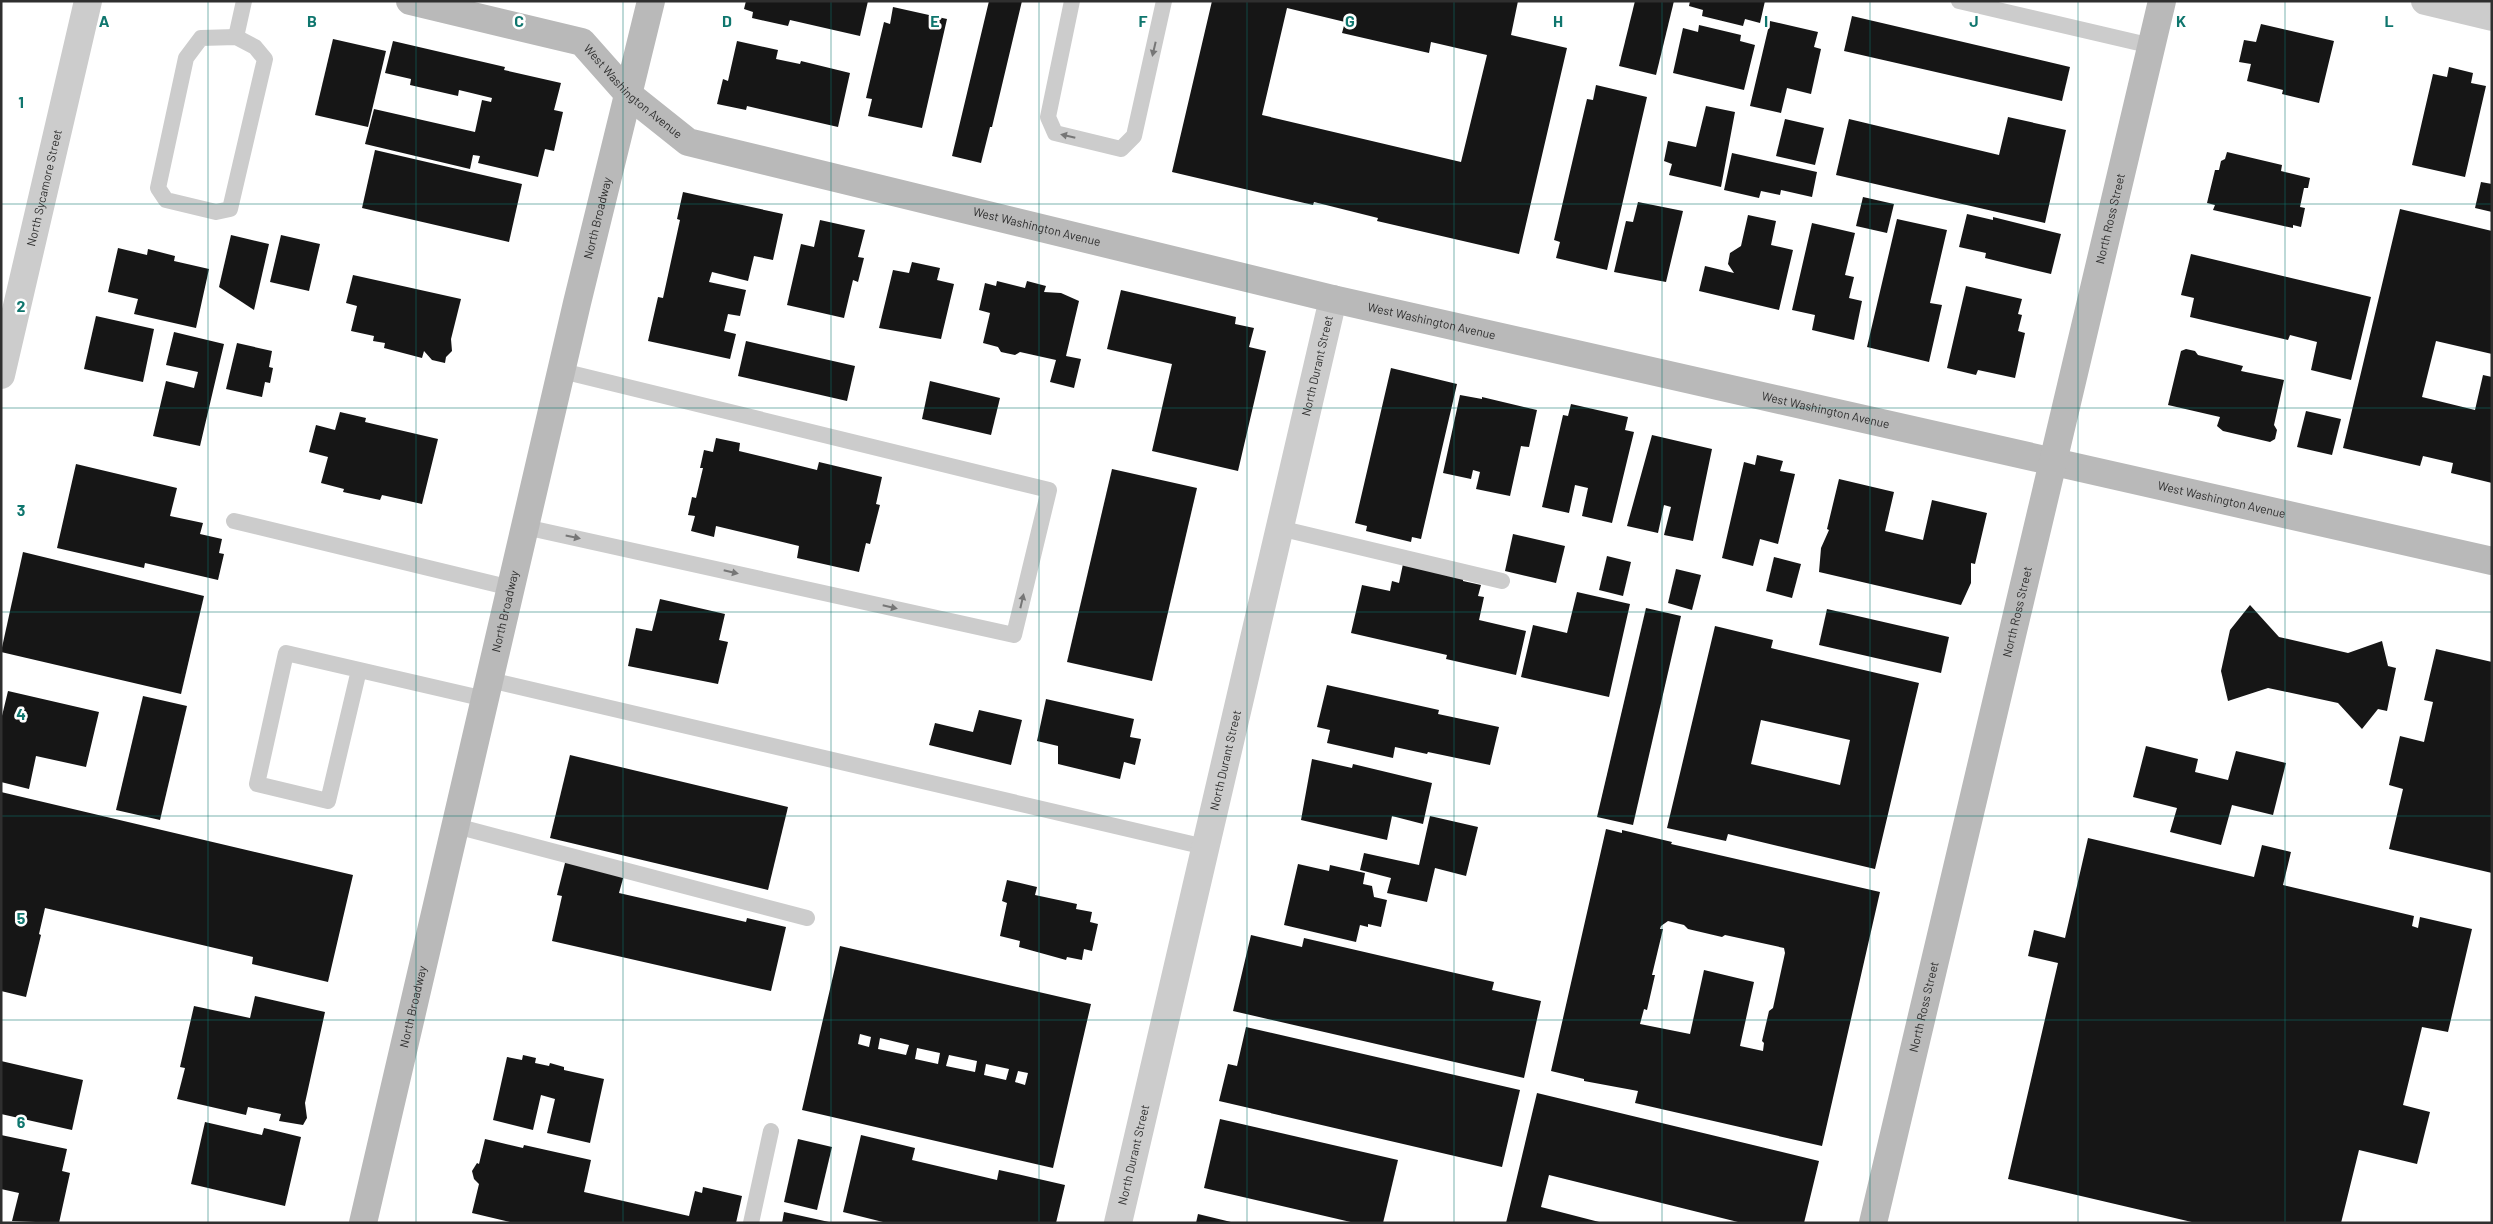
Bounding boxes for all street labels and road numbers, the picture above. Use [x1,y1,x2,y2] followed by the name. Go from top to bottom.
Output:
[581,41,685,141] street label: West Washington Avenue
[23,128,64,248] street label: North Sycamore Street
[2092,172,2127,265] street label: North Ross Street
[580,175,614,260] street label: North Broadway
[972,204,1102,248] street label: West Washington Avenue
[1366,299,1497,342] street label: West Washington Avenue
[1298,314,1335,417] street label: North Durant Street
[1760,388,1891,431] street label: West Washington Avenue
[2156,478,2287,520] street label: West Washington Avenue
[1999,565,2034,658] street label: North Ross Street
[488,568,521,653] street label: North Broadway
[1206,709,1243,812] street label: North Durant Street
[1906,960,1941,1054] street label: North Ross Street
[396,964,429,1049] street label: North Broadway
[1114,1103,1151,1206] street label: North Durant Street

